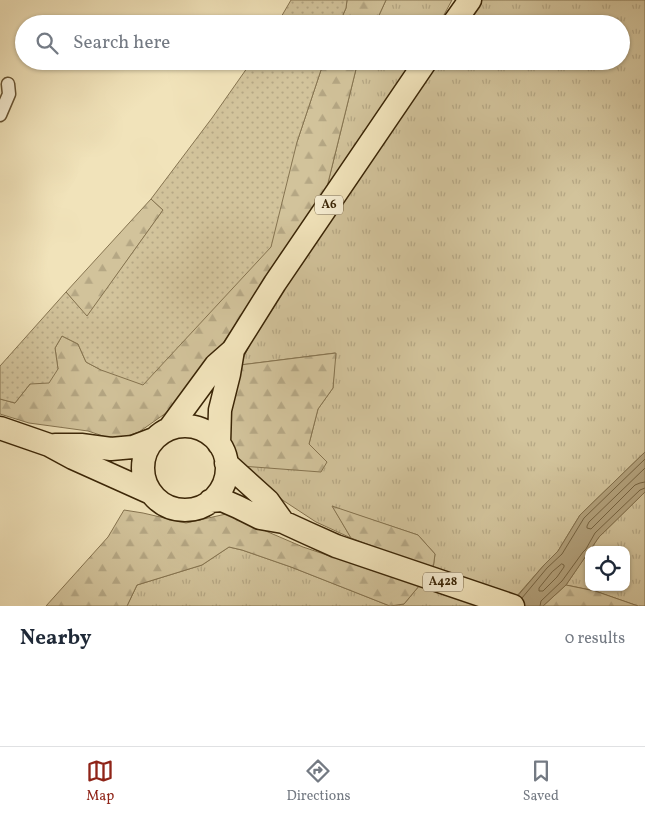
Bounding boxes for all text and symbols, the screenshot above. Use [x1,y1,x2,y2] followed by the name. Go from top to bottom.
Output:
[15,15,630,70] search box
[33,29,61,57] icon: search
[73,30,170,56] text: Search here
[315,196,343,214] road number: A6
[585,546,630,591] map controls
[585,546,630,591] button: locate
[423,572,463,592] road number: A428
[20,624,91,653] text: Nearby
[565,628,625,650] text: 0 results
[86,757,114,806] tab: Map
[286,757,351,806] tab: Directions
[523,757,559,806] tab: Saved

